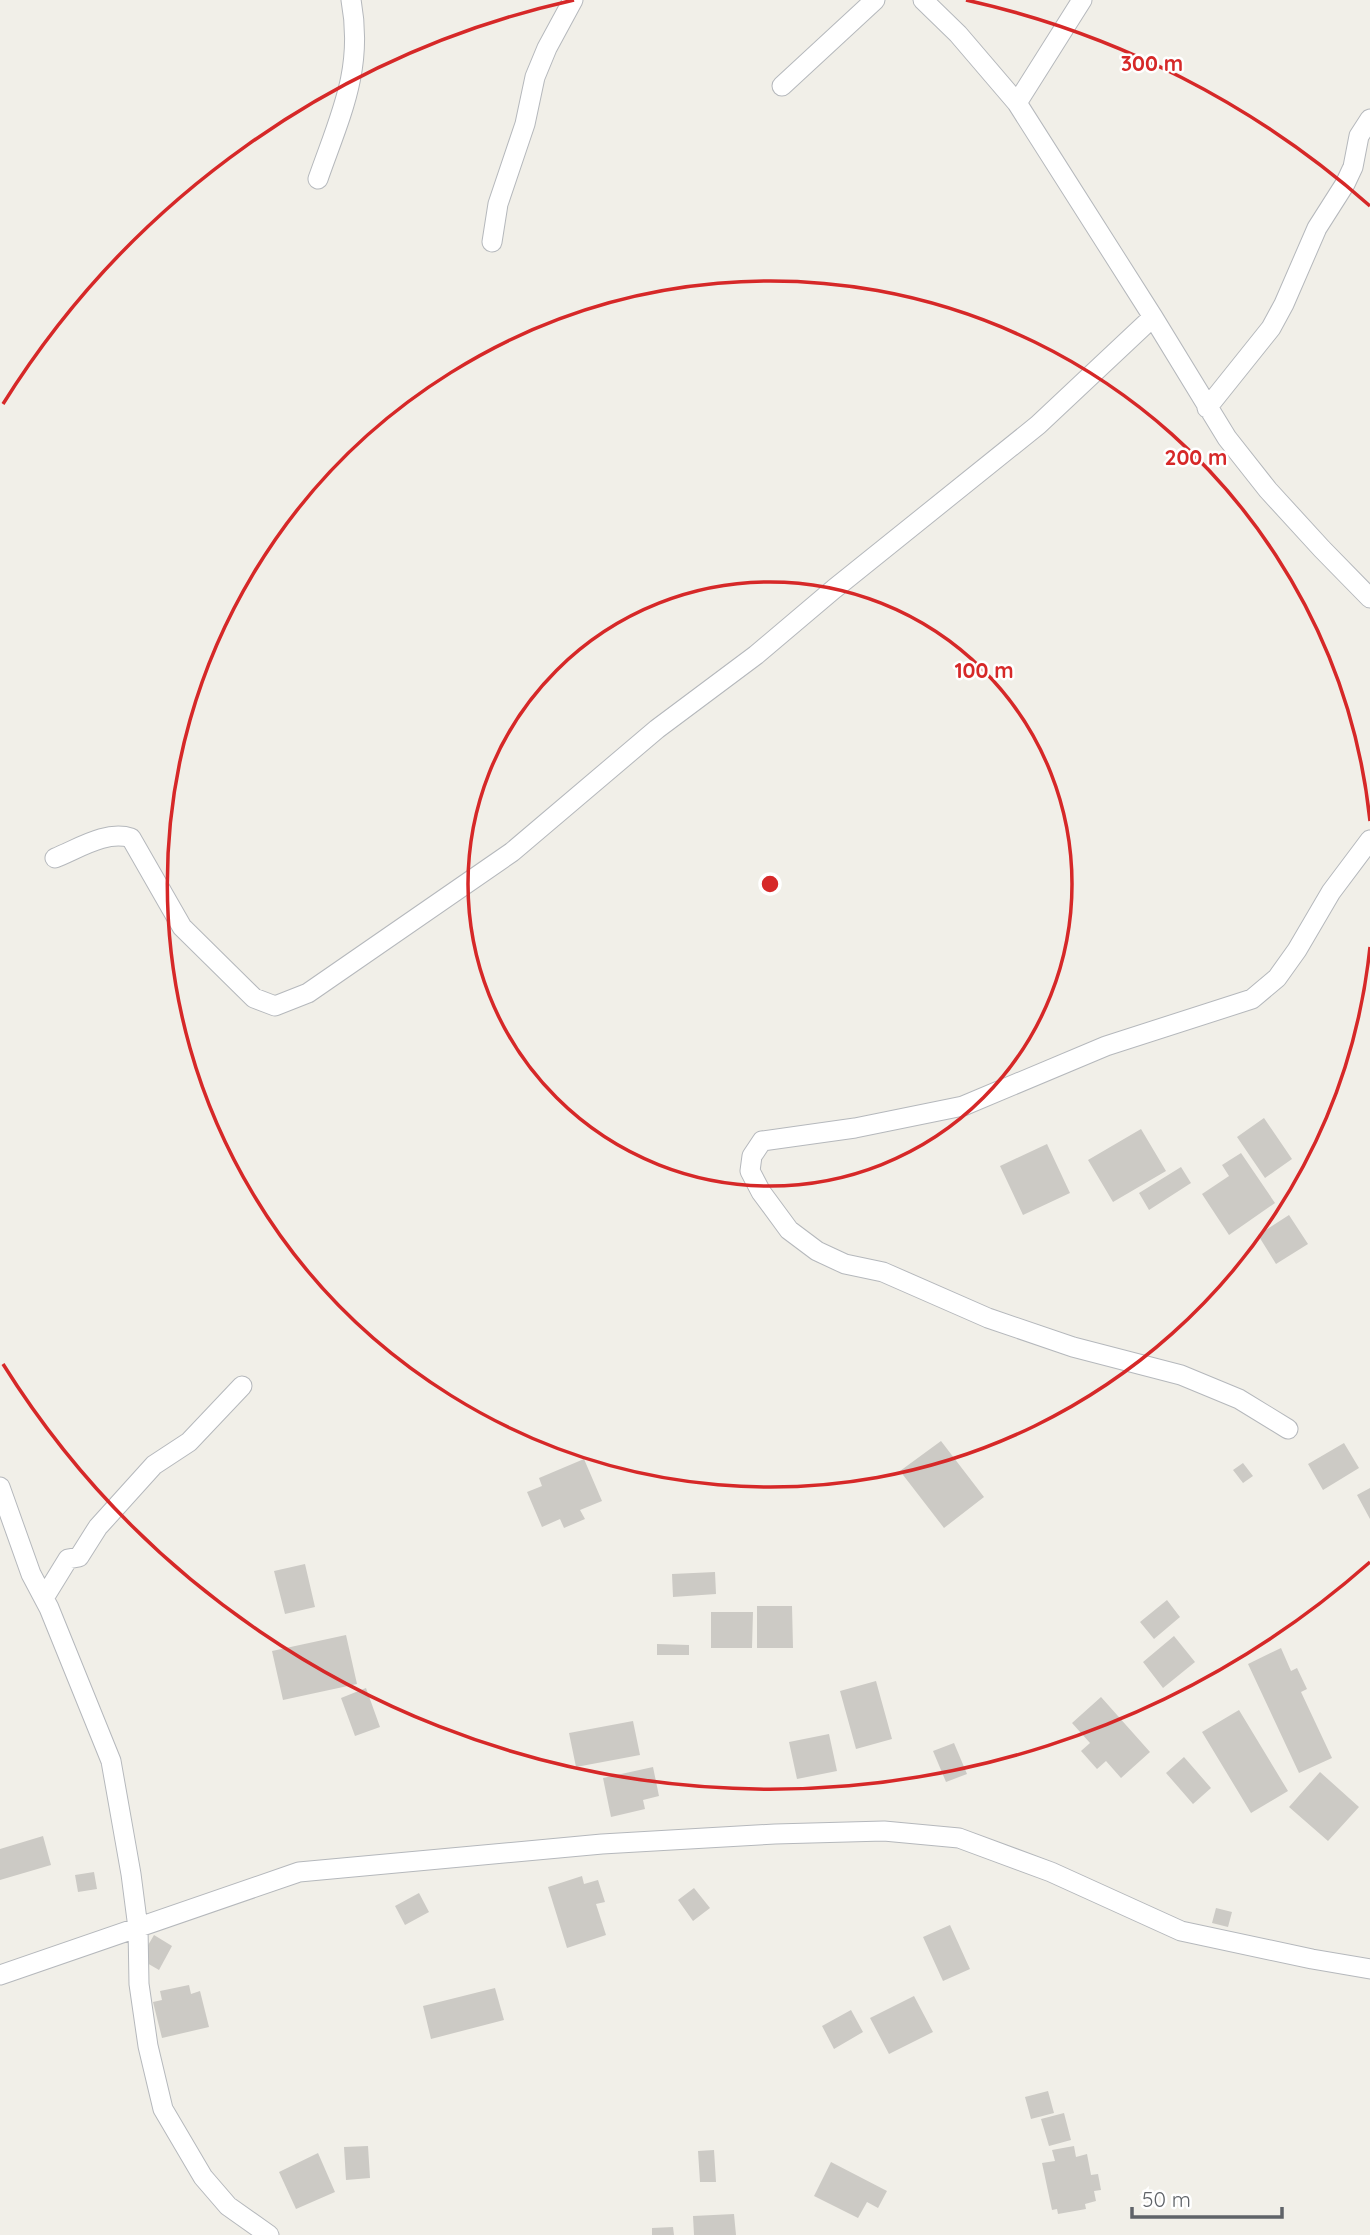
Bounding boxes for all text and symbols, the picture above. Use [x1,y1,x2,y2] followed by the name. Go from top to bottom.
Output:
[1121,50,1183,76] text: 300 m
[1165,444,1227,470] text: 200 m
[954,657,1014,683] text: 100 m
[758,872,782,896] centre of rings
[1132,2176,1282,2220] scale bar
[1142,2186,1191,2212] text: 50 m

